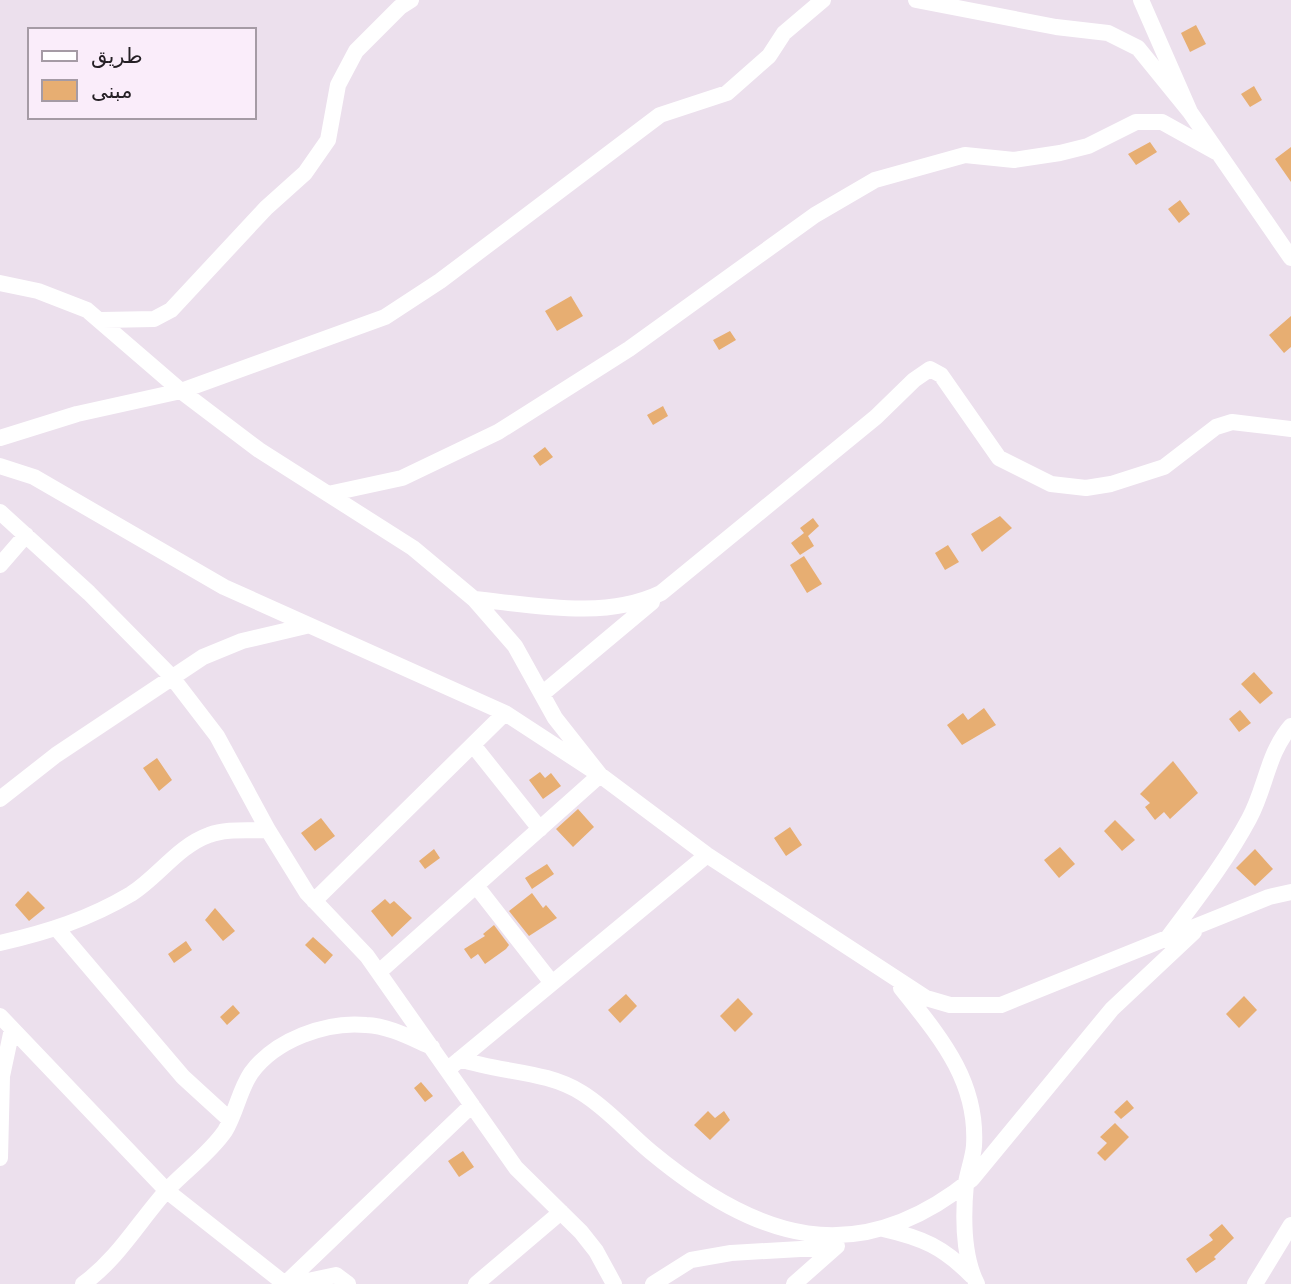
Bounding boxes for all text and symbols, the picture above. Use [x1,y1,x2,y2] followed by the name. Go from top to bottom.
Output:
[28,28,256,119] legend
[91,44,143,68] text: طريق
[91,79,132,103] text: مبنى

